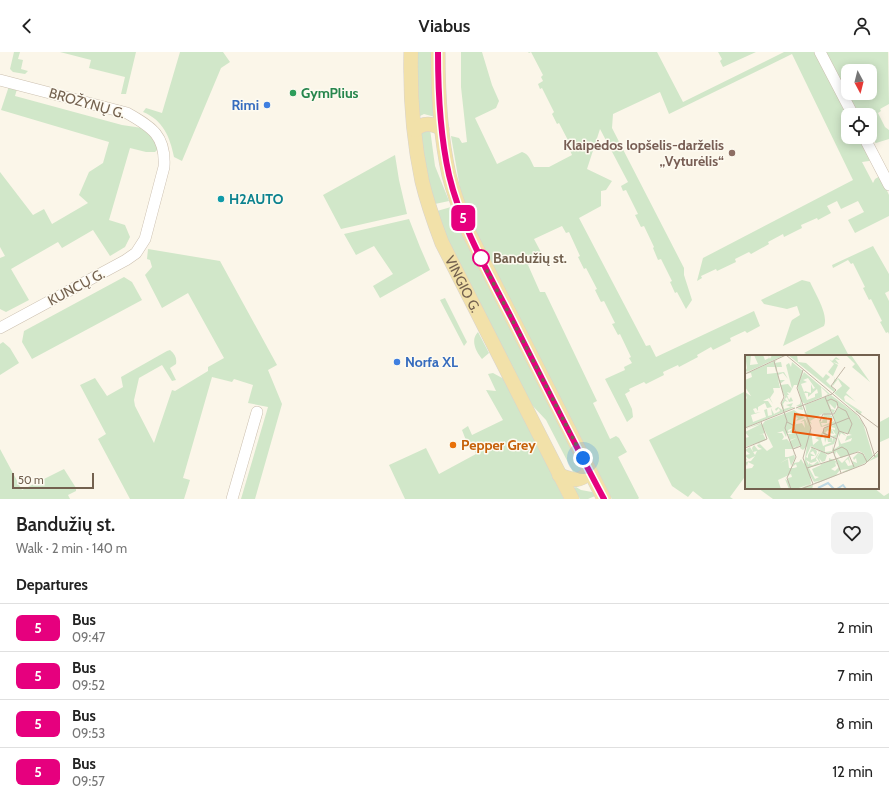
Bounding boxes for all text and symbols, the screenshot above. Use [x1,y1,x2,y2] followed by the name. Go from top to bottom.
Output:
[16,15,38,37] icon: back
[419,15,470,37] text: Viabus
[851,15,873,37] icon: person
[841,64,877,100] north arrow
[841,64,877,144] map controls
[47,84,127,122] street label: BROŽYNŲ G.
[301,84,359,102] place label: GymPlius
[288,88,298,98] marker: GymPlius
[231,96,259,114] place label: Rimi
[262,100,272,110] marker: Rimi
[841,108,877,144] button: locate
[563,136,724,170] place label: Klaipėdos lopšelis-darželis „Vyturėlis“
[727,148,737,158] marker: Klaipėdos lopšelis-darželis „Vyturėlis“
[229,190,284,208] place label: H2AUTO
[216,194,226,204] marker: H2AUTO
[450,205,476,231] line badge: 5
[459,209,467,227] text: 5
[472,249,490,267] marker: Bandužių st.
[493,249,567,267] place label: Bandužių st.
[441,253,485,316] street label: VINGIO G.
[44,264,108,310] street label: KUNCŲ G.
[405,353,458,371] place label: Norfa XL
[745,355,879,489] inset map
[392,357,402,367] marker: Norfa XL
[461,436,536,454] place label: Pepper Grey
[448,440,458,450] marker: Pepper Grey
[573,448,593,468] your location
[12,471,94,490] scale bar
[18,473,44,487] text: 50 m
[831,512,873,554] button: heart
[16,513,115,536] text: Bandužių st.
[16,540,127,556] text: Walk · 2 min · 140 m
[16,576,88,594] text: Departures
[72,611,96,629] text: Bus
[34,619,42,637] text: 5
[837,619,873,637] text: 2 min
[72,629,105,645] text: 09:47
[72,659,96,677] text: Bus
[34,667,42,685] text: 5
[837,667,873,685] text: 7 min
[72,677,105,693] text: 09:52
[72,707,96,725] text: Bus
[34,715,42,733] text: 5
[836,715,873,733] text: 8 min
[72,725,105,741] text: 09:53
[72,755,96,773] text: Bus
[34,763,42,781] text: 5
[832,763,873,781] text: 12 min
[72,773,105,789] text: 09:57

